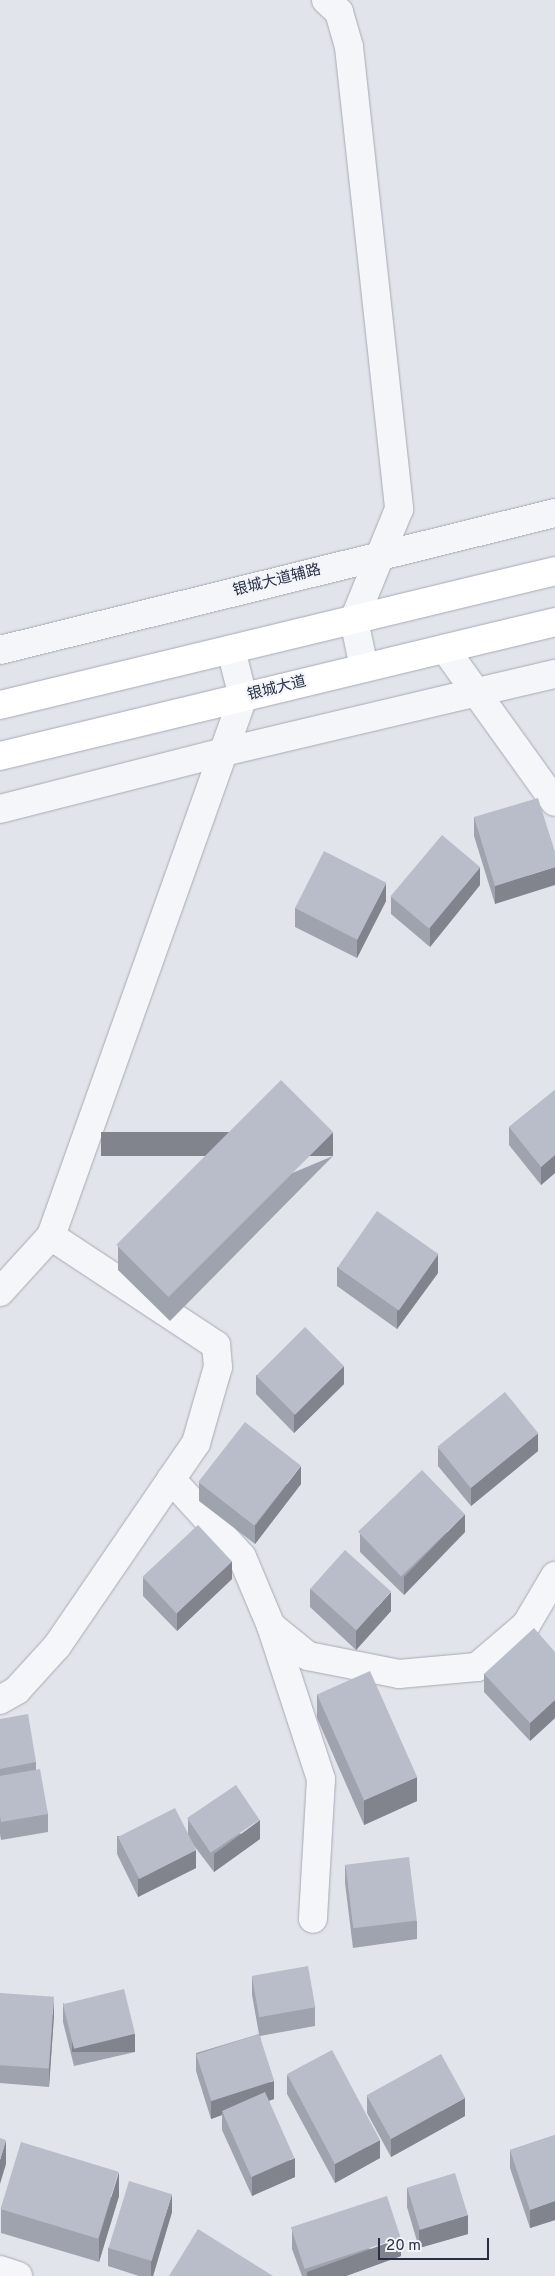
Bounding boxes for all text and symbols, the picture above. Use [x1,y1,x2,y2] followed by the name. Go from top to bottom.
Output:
[231,561,323,601] street label: 银城大道辅路
[246,673,308,705] street label: 银城大道
[380,2228,491,2260] scale bar
[386,2237,421,2256] text: 20 m

